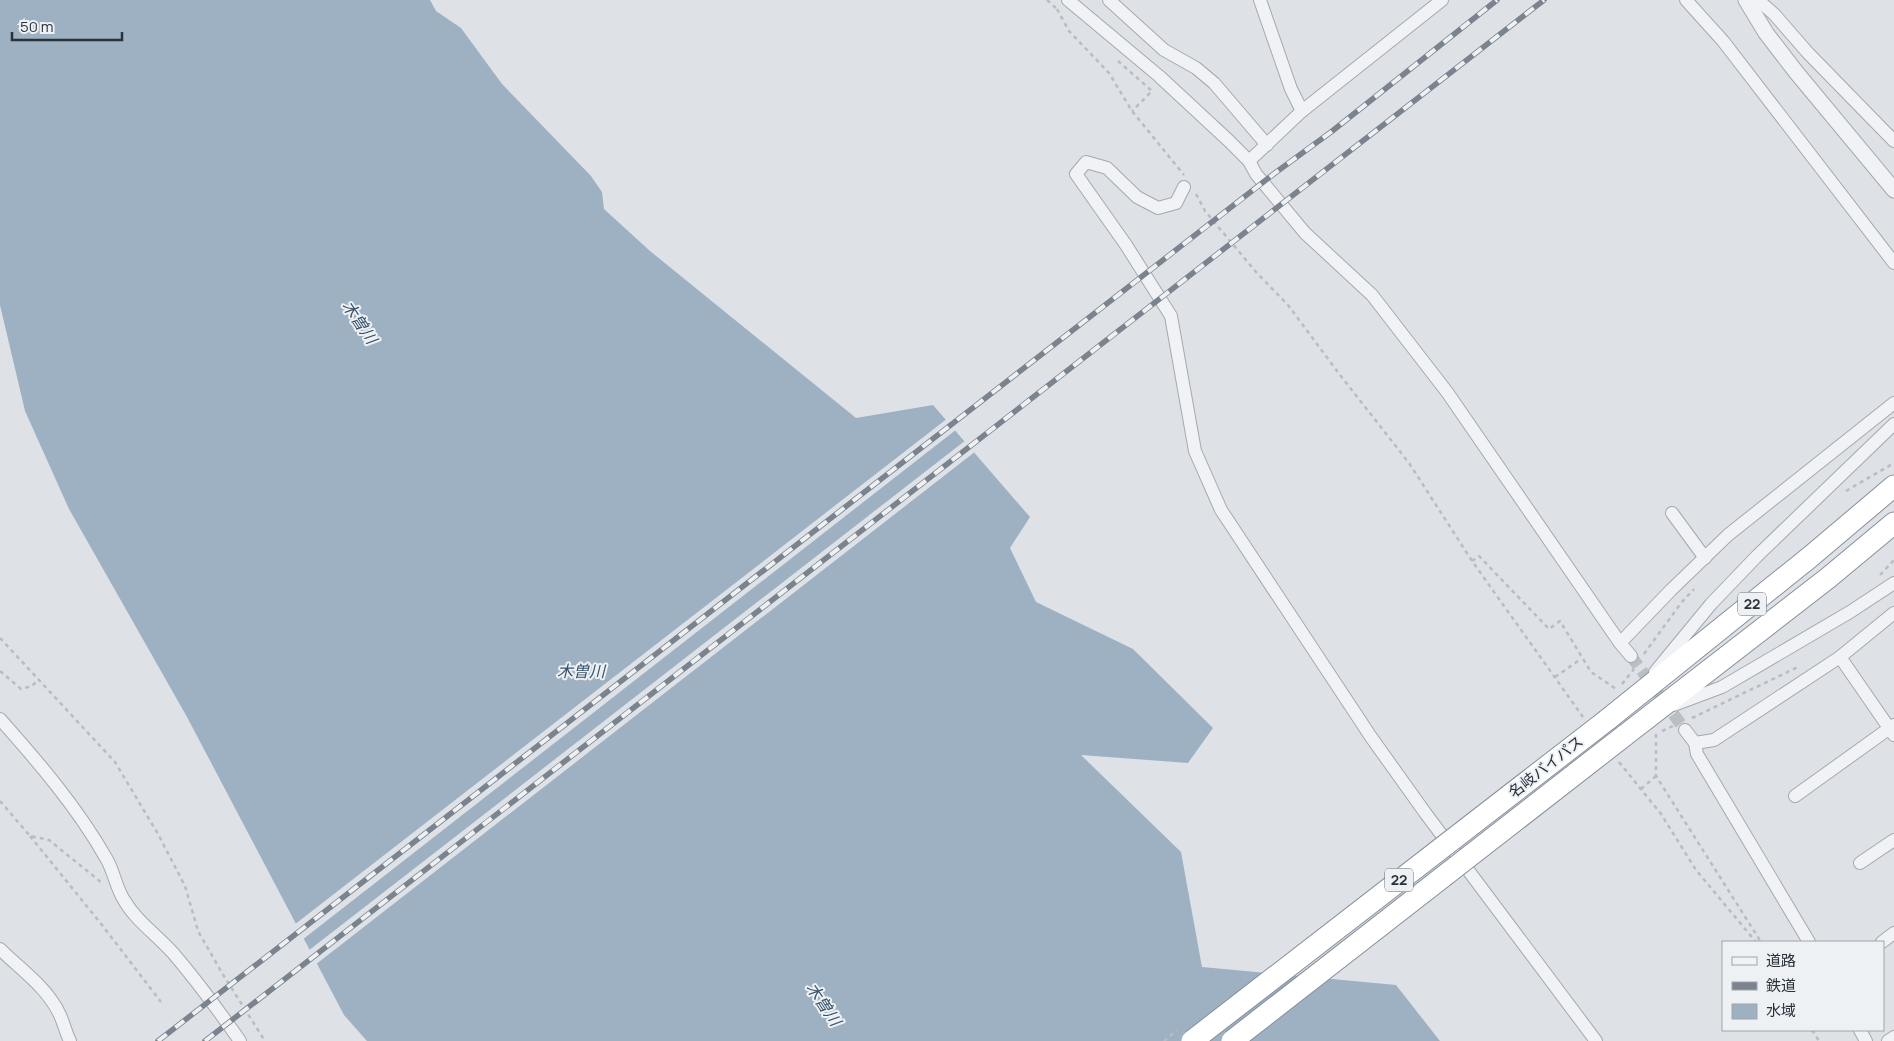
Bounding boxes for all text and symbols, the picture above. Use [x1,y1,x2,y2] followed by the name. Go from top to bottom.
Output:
[12,10,122,42] scale bar
[20,16,54,37] text: 50 m
[337,296,384,350] water label: 木曽川
[1738,592,1766,616] road number: 22
[557,660,607,682] water label: 木曽川
[1504,731,1588,802] street label: 名岐バイパス
[1385,868,1413,892] road number: 22
[1722,941,1884,1031] legend
[1766,950,1796,971] text: 道路
[1766,975,1796,996] text: 鉄道
[801,978,848,1032] water label: 木曽川
[1766,1000,1796,1021] text: 水域

